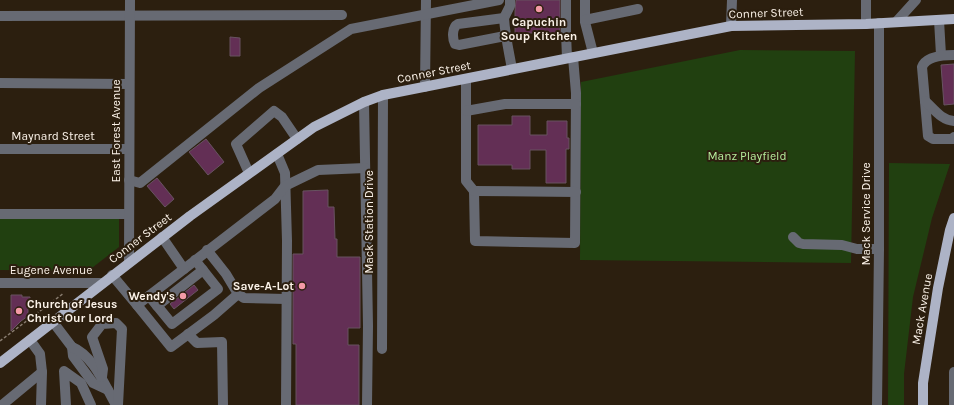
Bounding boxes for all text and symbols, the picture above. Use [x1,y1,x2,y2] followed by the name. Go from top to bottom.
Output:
[534,4,544,14] marker: Capuchin Soup Kitchen
[728,5,804,21] street label: Conner Street
[501,15,577,43] place label: Capuchin Soup Kitchen
[396,58,472,86] street label: Conner Street
[109,79,123,183] street label: East Forest Avenue
[11,129,95,143] street label: Maynard Street
[707,149,787,163] park label: Manz Playfield
[859,162,873,266] street label: Mack Service Drive
[362,170,376,274] street label: Mack Station Drive
[106,210,174,266] street label: Conner Street
[10,263,92,277] street label: Eugene Avenue
[909,272,935,346] street label: Mack Avenue
[233,279,294,293] place label: Save-A-Lot
[297,281,307,291] marker: Save-A-Lot
[128,289,175,303] place label: Wendy's
[178,291,188,301] marker: Wendy's
[27,297,117,325] place label: Church of Jesus Christ Our Lord
[14,306,24,316] marker: Church of Jesus Christ Our Lord

